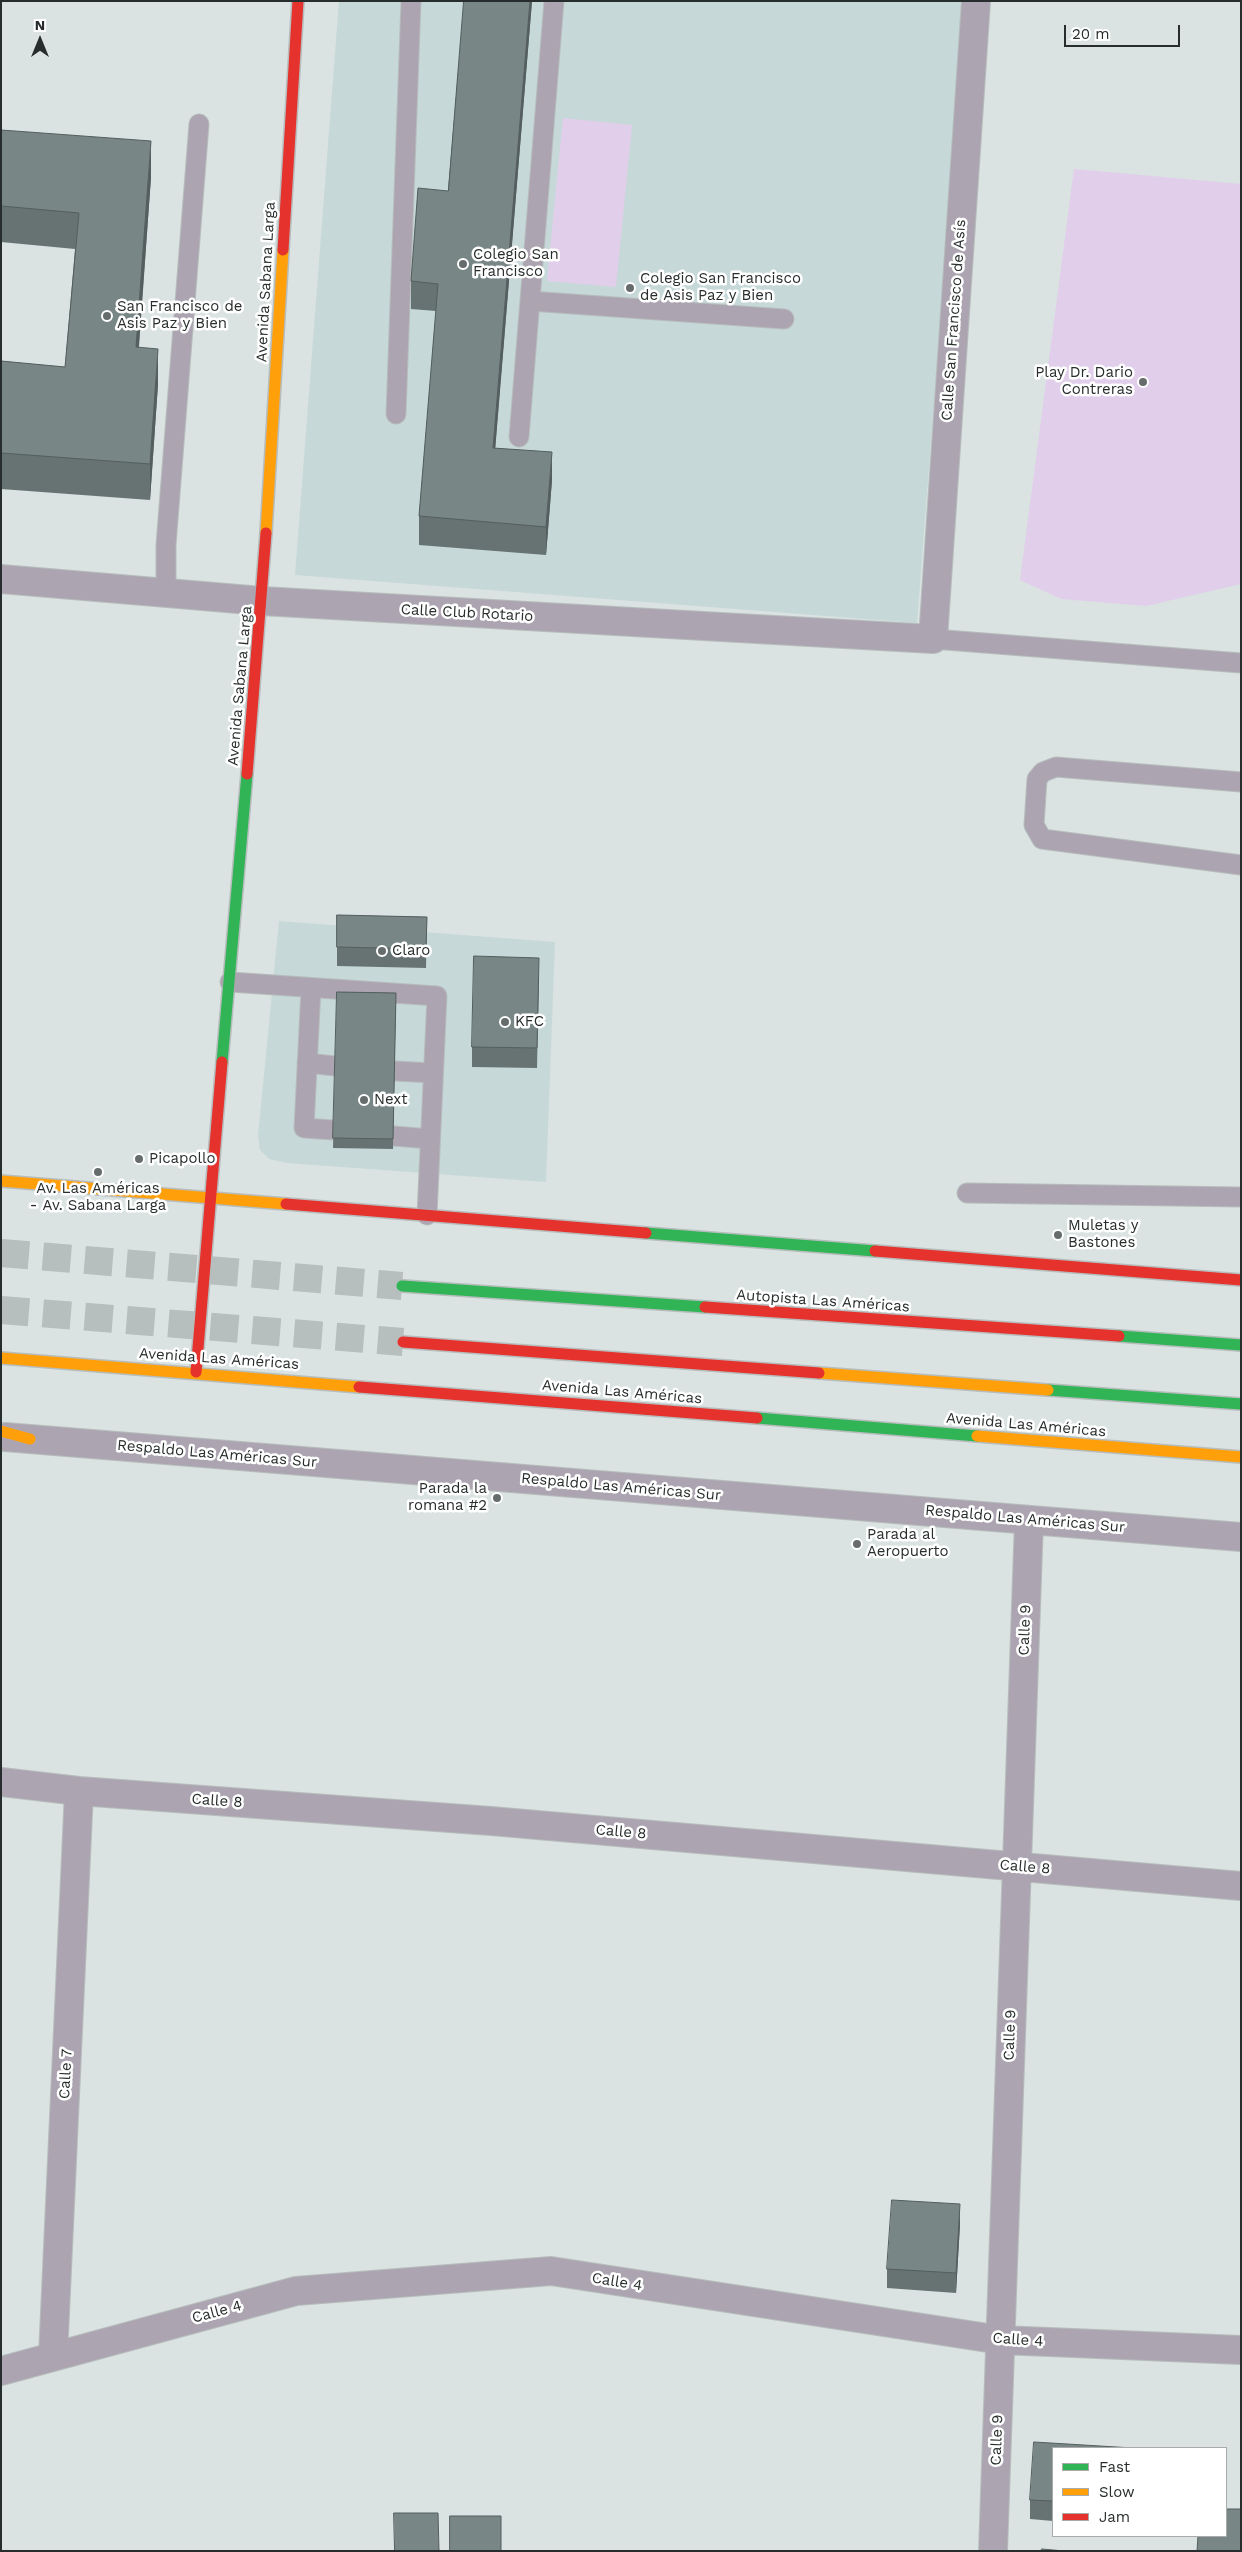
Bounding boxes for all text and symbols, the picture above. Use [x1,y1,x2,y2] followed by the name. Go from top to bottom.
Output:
[15,15,65,65] north arrow
[1067,15,1183,47] scale bar
[35,17,45,33] text: N
[1072,25,1110,43] text: 20 m
[253,201,279,363] street label: Avenida Sabana Larga
[938,219,970,421] street label: Calle San Francisco de Asís
[473,246,559,281] place label: Colegio San Francisco
[457,258,469,270] marker: Colegio San Francisco
[640,270,801,305] place label: Colegio San Francisco de Asis Paz y Bien
[624,282,636,294] marker: Colegio San Francisco de Asis Paz y Bien
[117,298,242,333] place label: San Francisco de Asis Paz y Bien
[101,310,113,322] marker: San Francisco de Asis Paz y Bien
[1035,364,1133,399] place label: Play Dr. Dario Contreras
[1137,376,1149,388] marker: Play Dr. Dario Contreras
[400,601,534,625] street label: Calle Club Rotario
[224,605,256,767] street label: Avenida Sabana Larga
[392,942,430,960] place label: Claro
[376,945,388,957] marker: Claro
[515,1013,544,1031] place label: KFC
[499,1016,511,1028] marker: KFC
[374,1091,408,1109] place label: Next
[358,1094,370,1106] marker: Next
[149,1150,216,1168] place label: Picapollo
[133,1153,145,1165] marker: Picapollo
[92,1166,104,1178] marker: Av. Las Américas - Av. Sabana Larga
[30,1180,166,1215] place label: Av. Las Américas - Av. Sabana Larga
[1068,1217,1138,1252] place label: Muletas y Bastones
[1052,1229,1064,1241] marker: Muletas y Bastones
[736,1286,910,1316] street label: Autopista Las Américas
[138,1344,300,1374] street label: Avenida Las Américas
[541,1376,703,1408] street label: Avenida Las Américas
[945,1409,1107,1441] street label: Avenida Las Américas
[116,1436,318,1472] street label: Respaldo Las Américas Sur
[520,1469,722,1505] street label: Respaldo Las Américas Sur
[408,1480,487,1515] place label: Parada la romana #2
[491,1492,503,1504] marker: Parada la romana #2
[924,1501,1126,1537] street label: Respaldo Las Américas Sur
[867,1526,949,1561] place label: Parada al Aeropuerto
[851,1538,863,1550] marker: Parada al Aeropuerto
[1015,1604,1035,1656] street label: Calle 9
[191,1790,243,1812] street label: Calle 8
[595,1821,647,1843] street label: Calle 8
[999,1856,1051,1878] street label: Calle 8
[1000,2009,1020,2061] street label: Calle 9
[56,2048,76,2100] street label: Calle 7
[590,2269,644,2295] street label: Calle 4
[190,2297,244,2327] street label: Calle 4
[992,2329,1044,2351] street label: Calle 4
[987,2414,1007,2466] street label: Calle 9
[1052,2447,1227,2537] legend
[1099,2458,1130,2476] text: Fast
[1099,2483,1135,2501] text: Slow
[1099,2508,1130,2526] text: Jam

